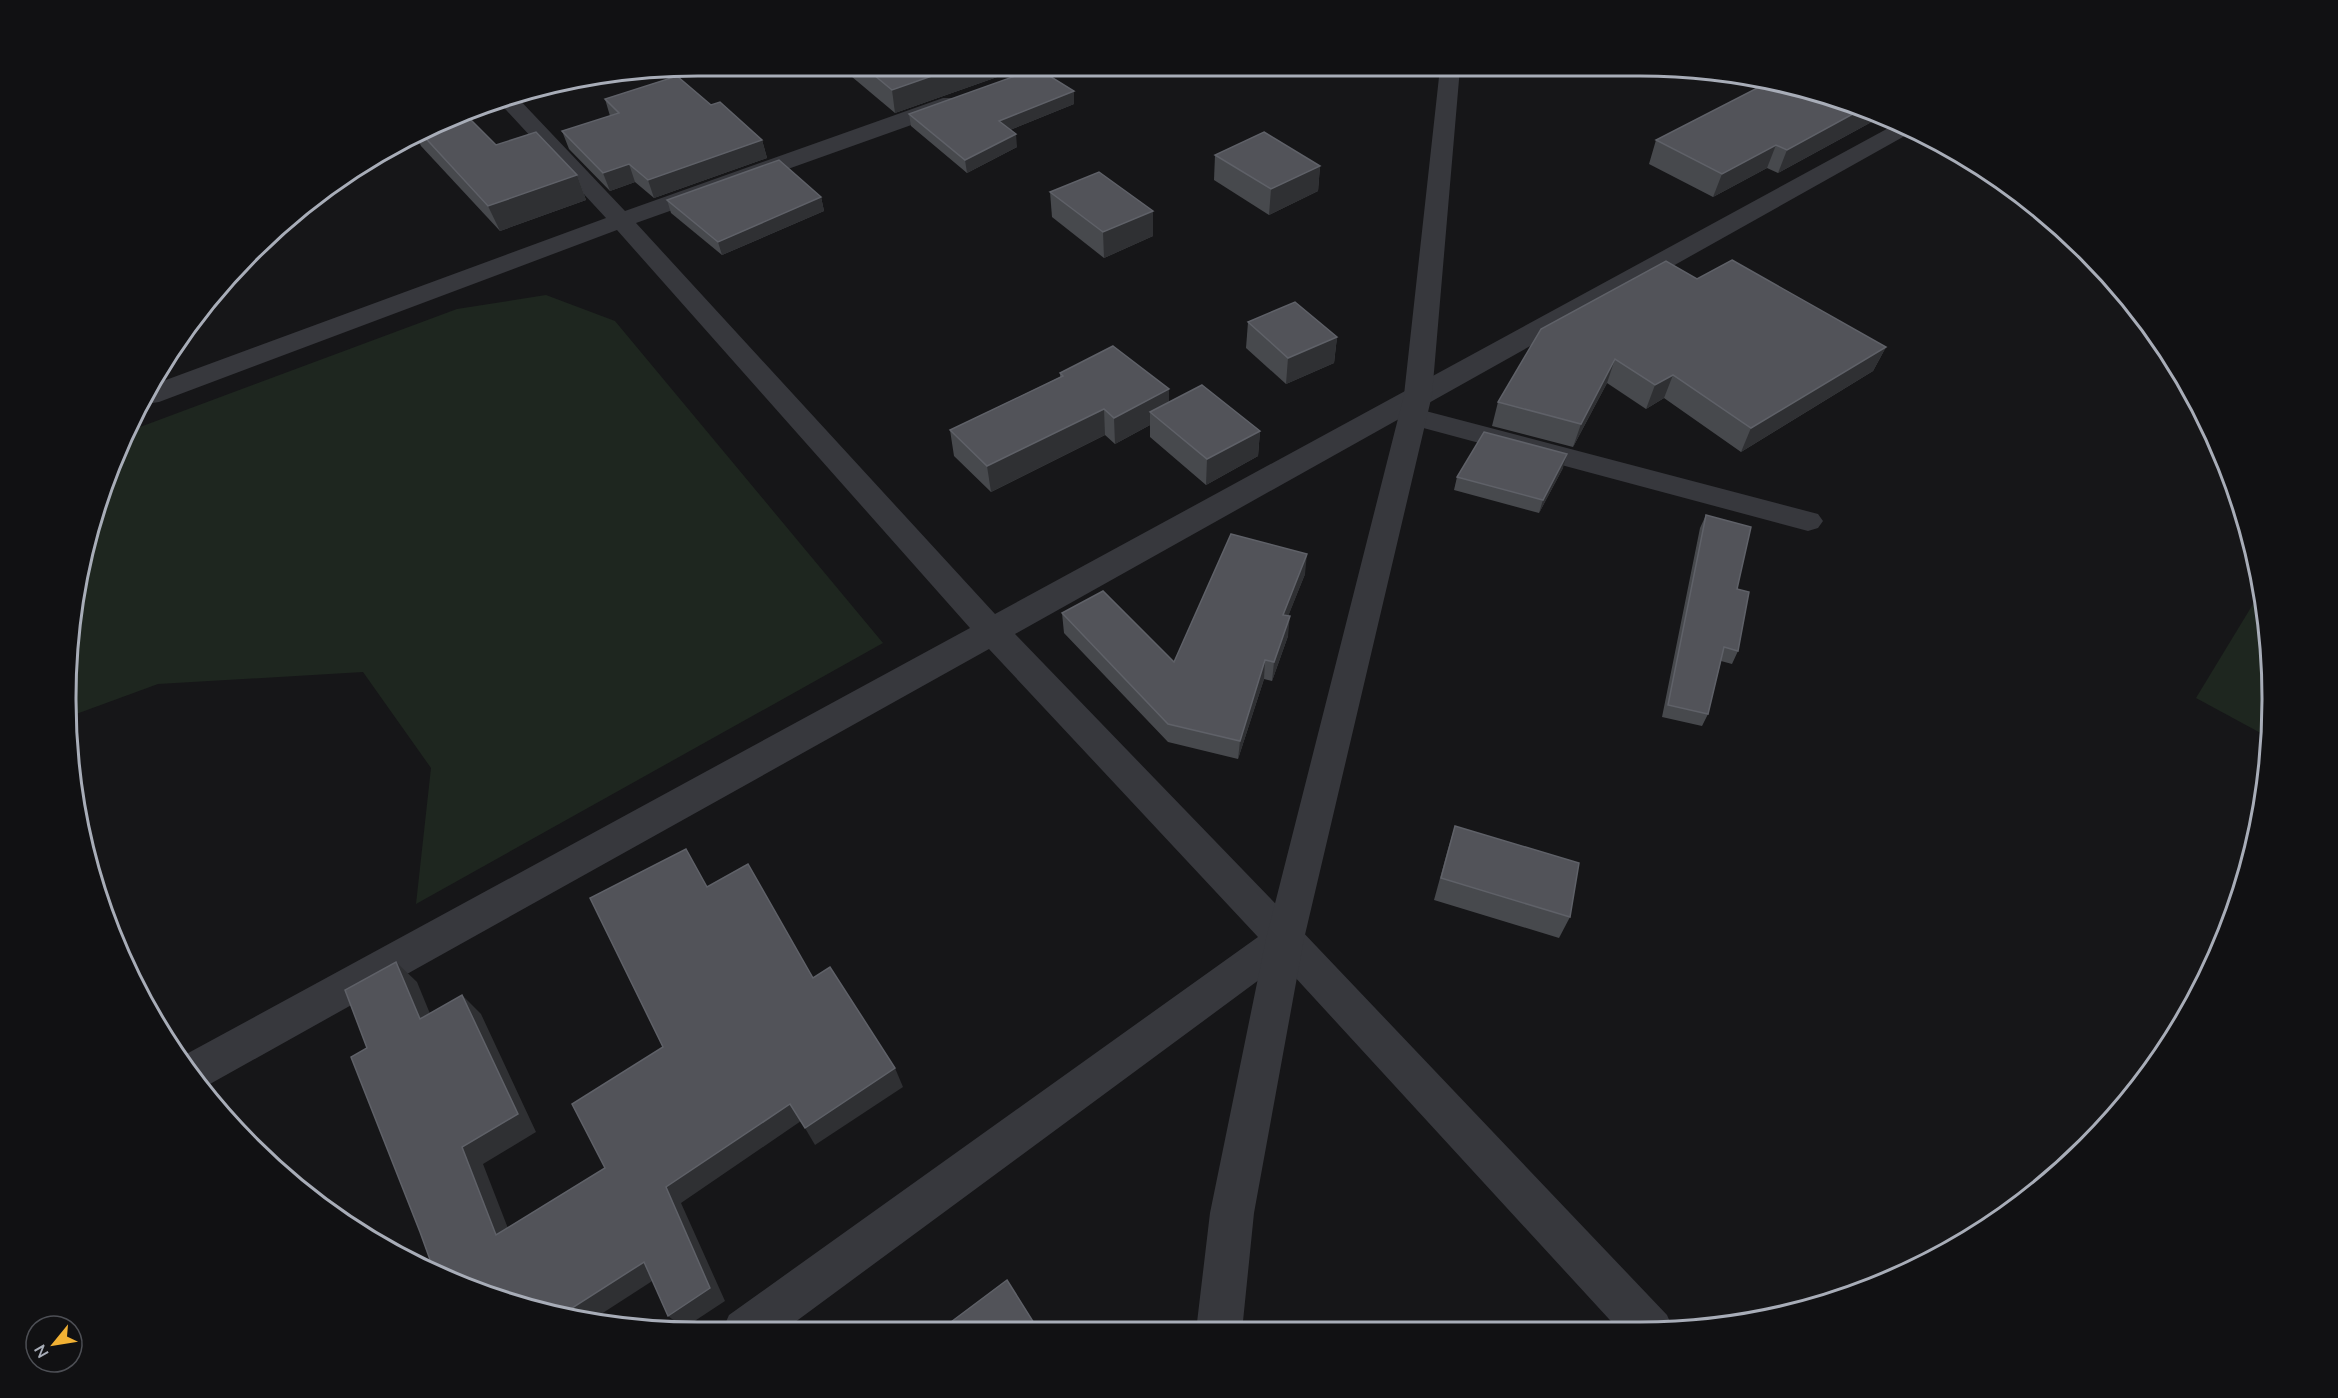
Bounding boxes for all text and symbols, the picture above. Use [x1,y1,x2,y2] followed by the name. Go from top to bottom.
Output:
[24,1314,84,1374] north arrow
[29,1341,53,1362] text: N

